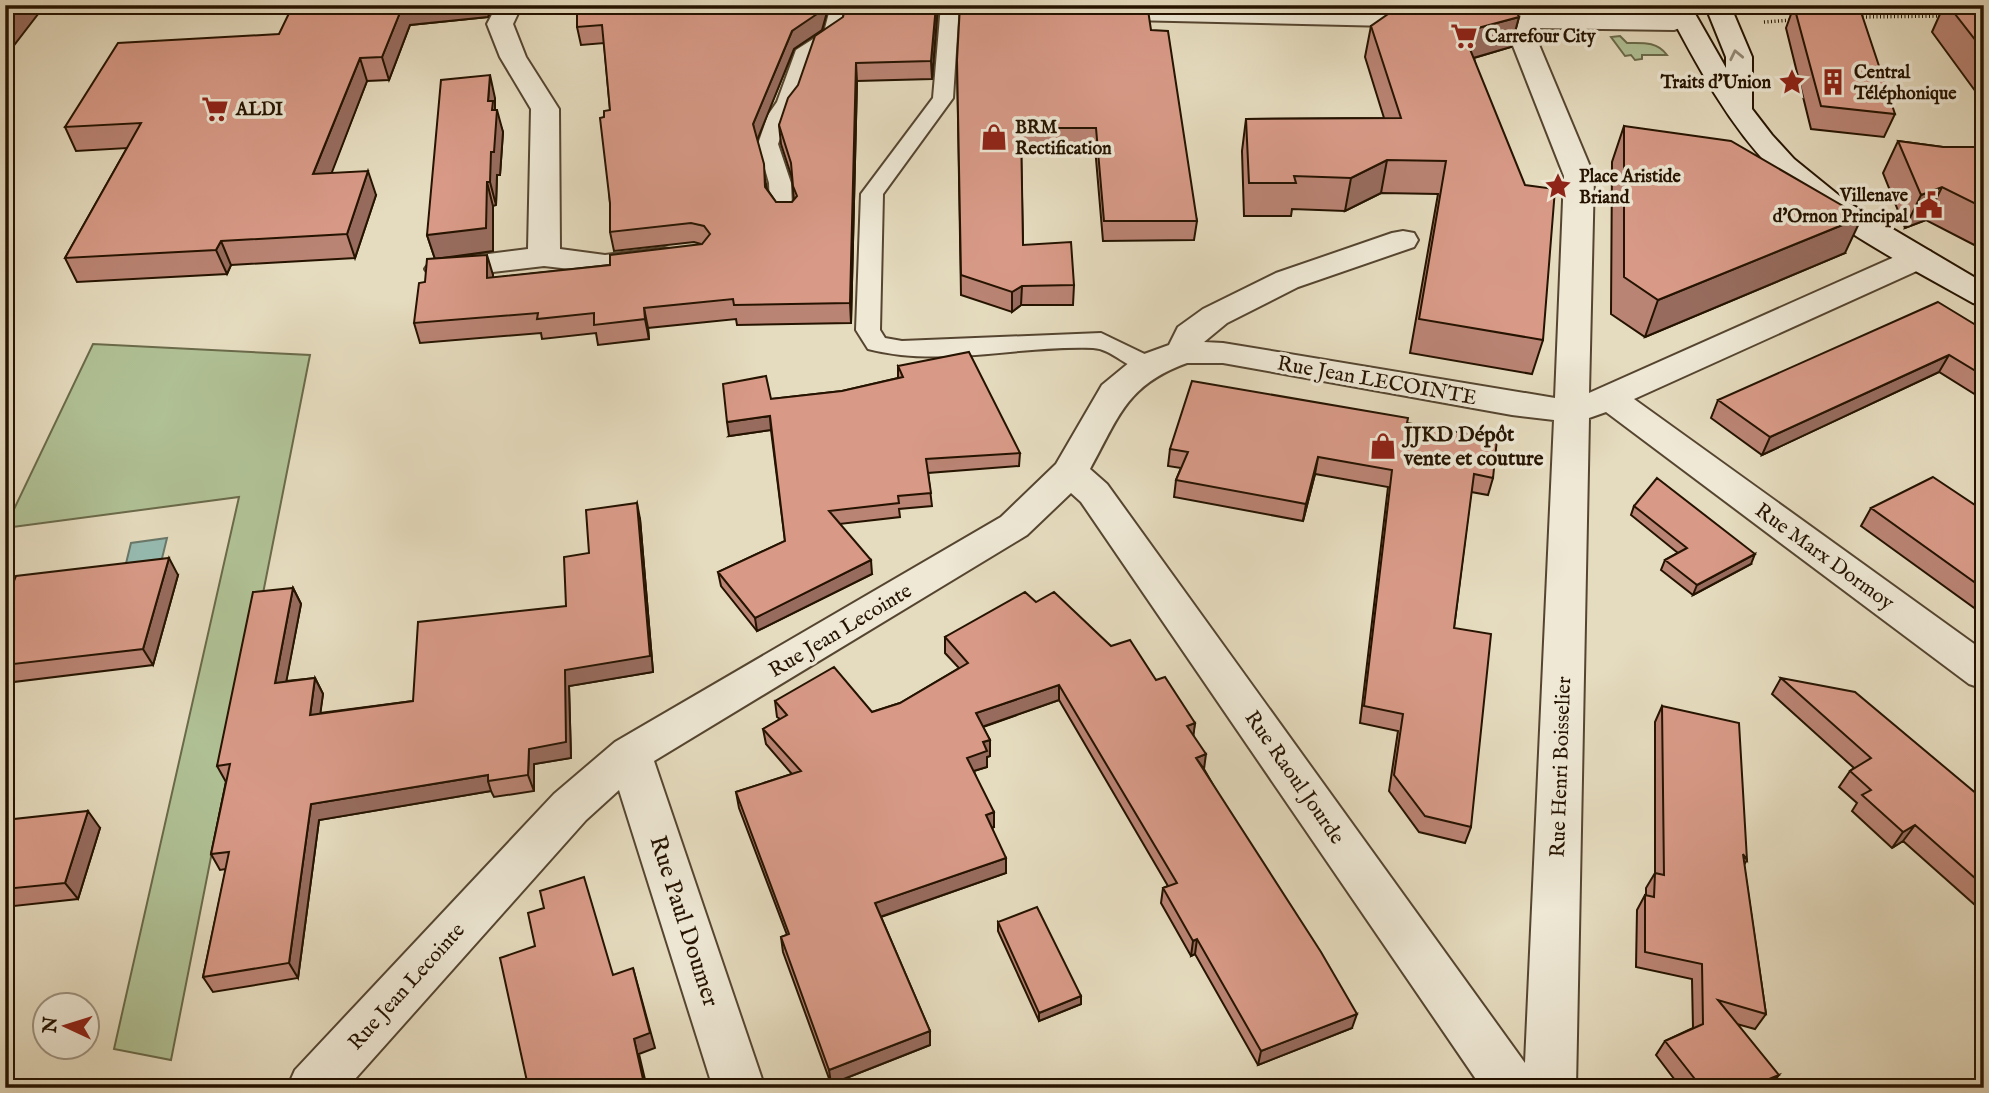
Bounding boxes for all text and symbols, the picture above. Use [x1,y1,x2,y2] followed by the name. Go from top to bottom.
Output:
[1449,21,1479,51] supermarket icon: Carrefour City
[1485,26,1597,49] place label: Carrefour City
[1730,49,1744,61] one-way arrow
[1853,62,1957,106] place label: Central Téléphonique
[1777,67,1807,97] place icon: Traits d'Union
[1818,67,1848,97] building icon: Central Téléphonique
[1660,72,1771,95] place label: Traits d'Union
[200,94,230,124] supermarket icon: ALDI
[235,99,283,122] place label: ALDI
[1015,117,1112,161] place label: BRM Rectification
[979,122,1009,152] shop icon: BRM Rectification
[1579,166,1681,210] place label: Place Aristide Briand
[1543,171,1573,201] place icon: Place Aristide Briand
[1773,185,1909,229] place label: Villenave d'Ornon Principal
[1914,190,1944,220] public building icon: Villenave d'Ornon Principal
[1275,351,1479,412] street label: Rue Jean LECOINTE
[1401,422,1544,473] place label: JJKD Dépôt vente et couture
[1368,431,1398,461] shop icon: JJKD Dépôt vente et couture
[1749,498,1900,617] street label: Rue Marx Dormoy
[764,578,918,685] street label: Rue Jean Lecointe
[1545,676,1578,858] street label: Rue Henri Boisselier
[1238,706,1350,850] street label: Rue Raoul Jourde
[641,832,726,1011] street label: Rue Paul Doumer
[343,917,472,1056] street label: Rue Jean Lecointe
[32,992,102,1062] north arrow
[38,1015,64,1035] text: N

